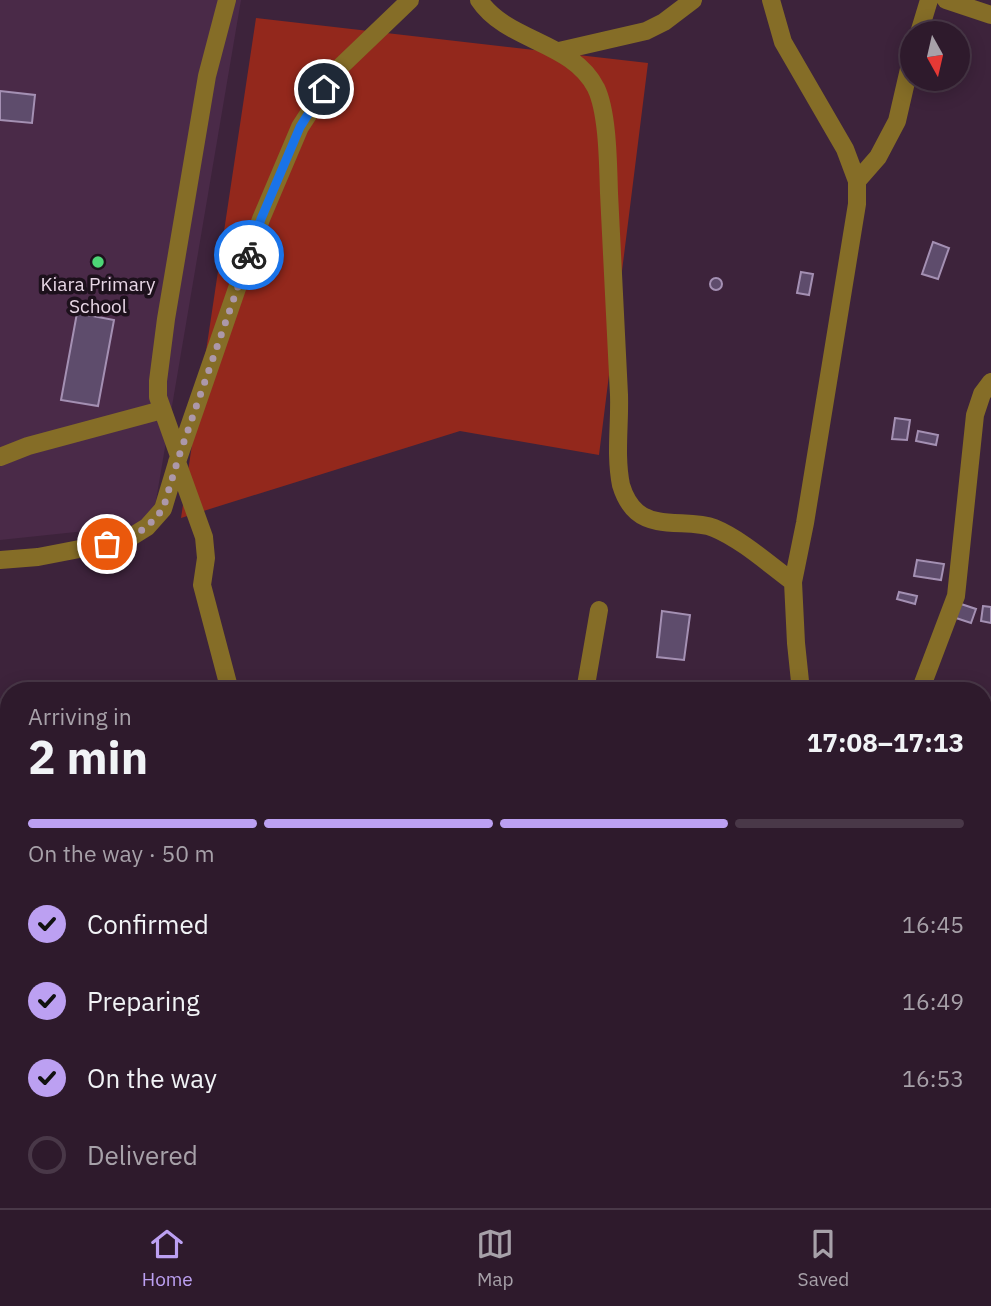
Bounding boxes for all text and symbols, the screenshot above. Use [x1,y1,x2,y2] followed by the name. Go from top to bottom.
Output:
[900,21,970,91] north arrow
[900,21,970,91] map controls
[294,59,354,119] pin
[305,70,343,108] icon: home
[214,220,284,290] courier
[230,236,268,274] icon: bike
[90,254,106,270] marker: Kiara Primary School
[41,272,156,318] place label: Kiara Primary School
[77,514,137,574] pin
[88,525,126,563] icon: bag
[28,701,132,731] text: Arriving in
[807,725,964,759] text: 17:08–17:13
[28,727,148,787] text: 2 min
[28,838,215,868] text: On the way · 50 m
[28,905,66,943] icon: check
[87,907,209,941] text: Confirmed
[902,909,964,939] text: 16:45
[28,982,66,1020] icon: check
[87,984,200,1018] text: Preparing
[902,986,964,1016] text: 16:49
[28,1059,66,1097] icon: check
[87,1061,217,1095] text: On the way
[902,1063,964,1093] text: 16:53
[87,1138,198,1172] text: Delivered
[142,1225,193,1291] tab: Home
[476,1225,514,1291] tab: Map
[798,1225,849,1291] tab: Saved

